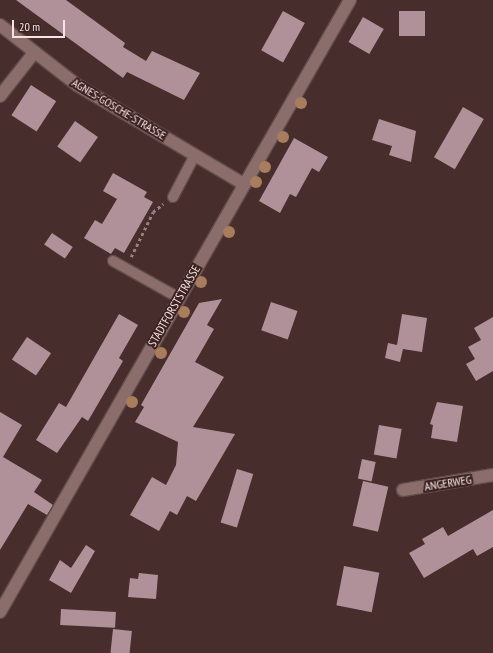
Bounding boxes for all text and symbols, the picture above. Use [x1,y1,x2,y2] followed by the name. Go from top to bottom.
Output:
[14,12,67,38] scale bar
[19,19,40,34] text: 20 m
[70,75,168,143] street label: AGNES-GOSCHE-STRASSE
[145,263,203,349] street label: STADTFORSTSTRASSE
[423,472,473,494] street label: ANGERWEG

